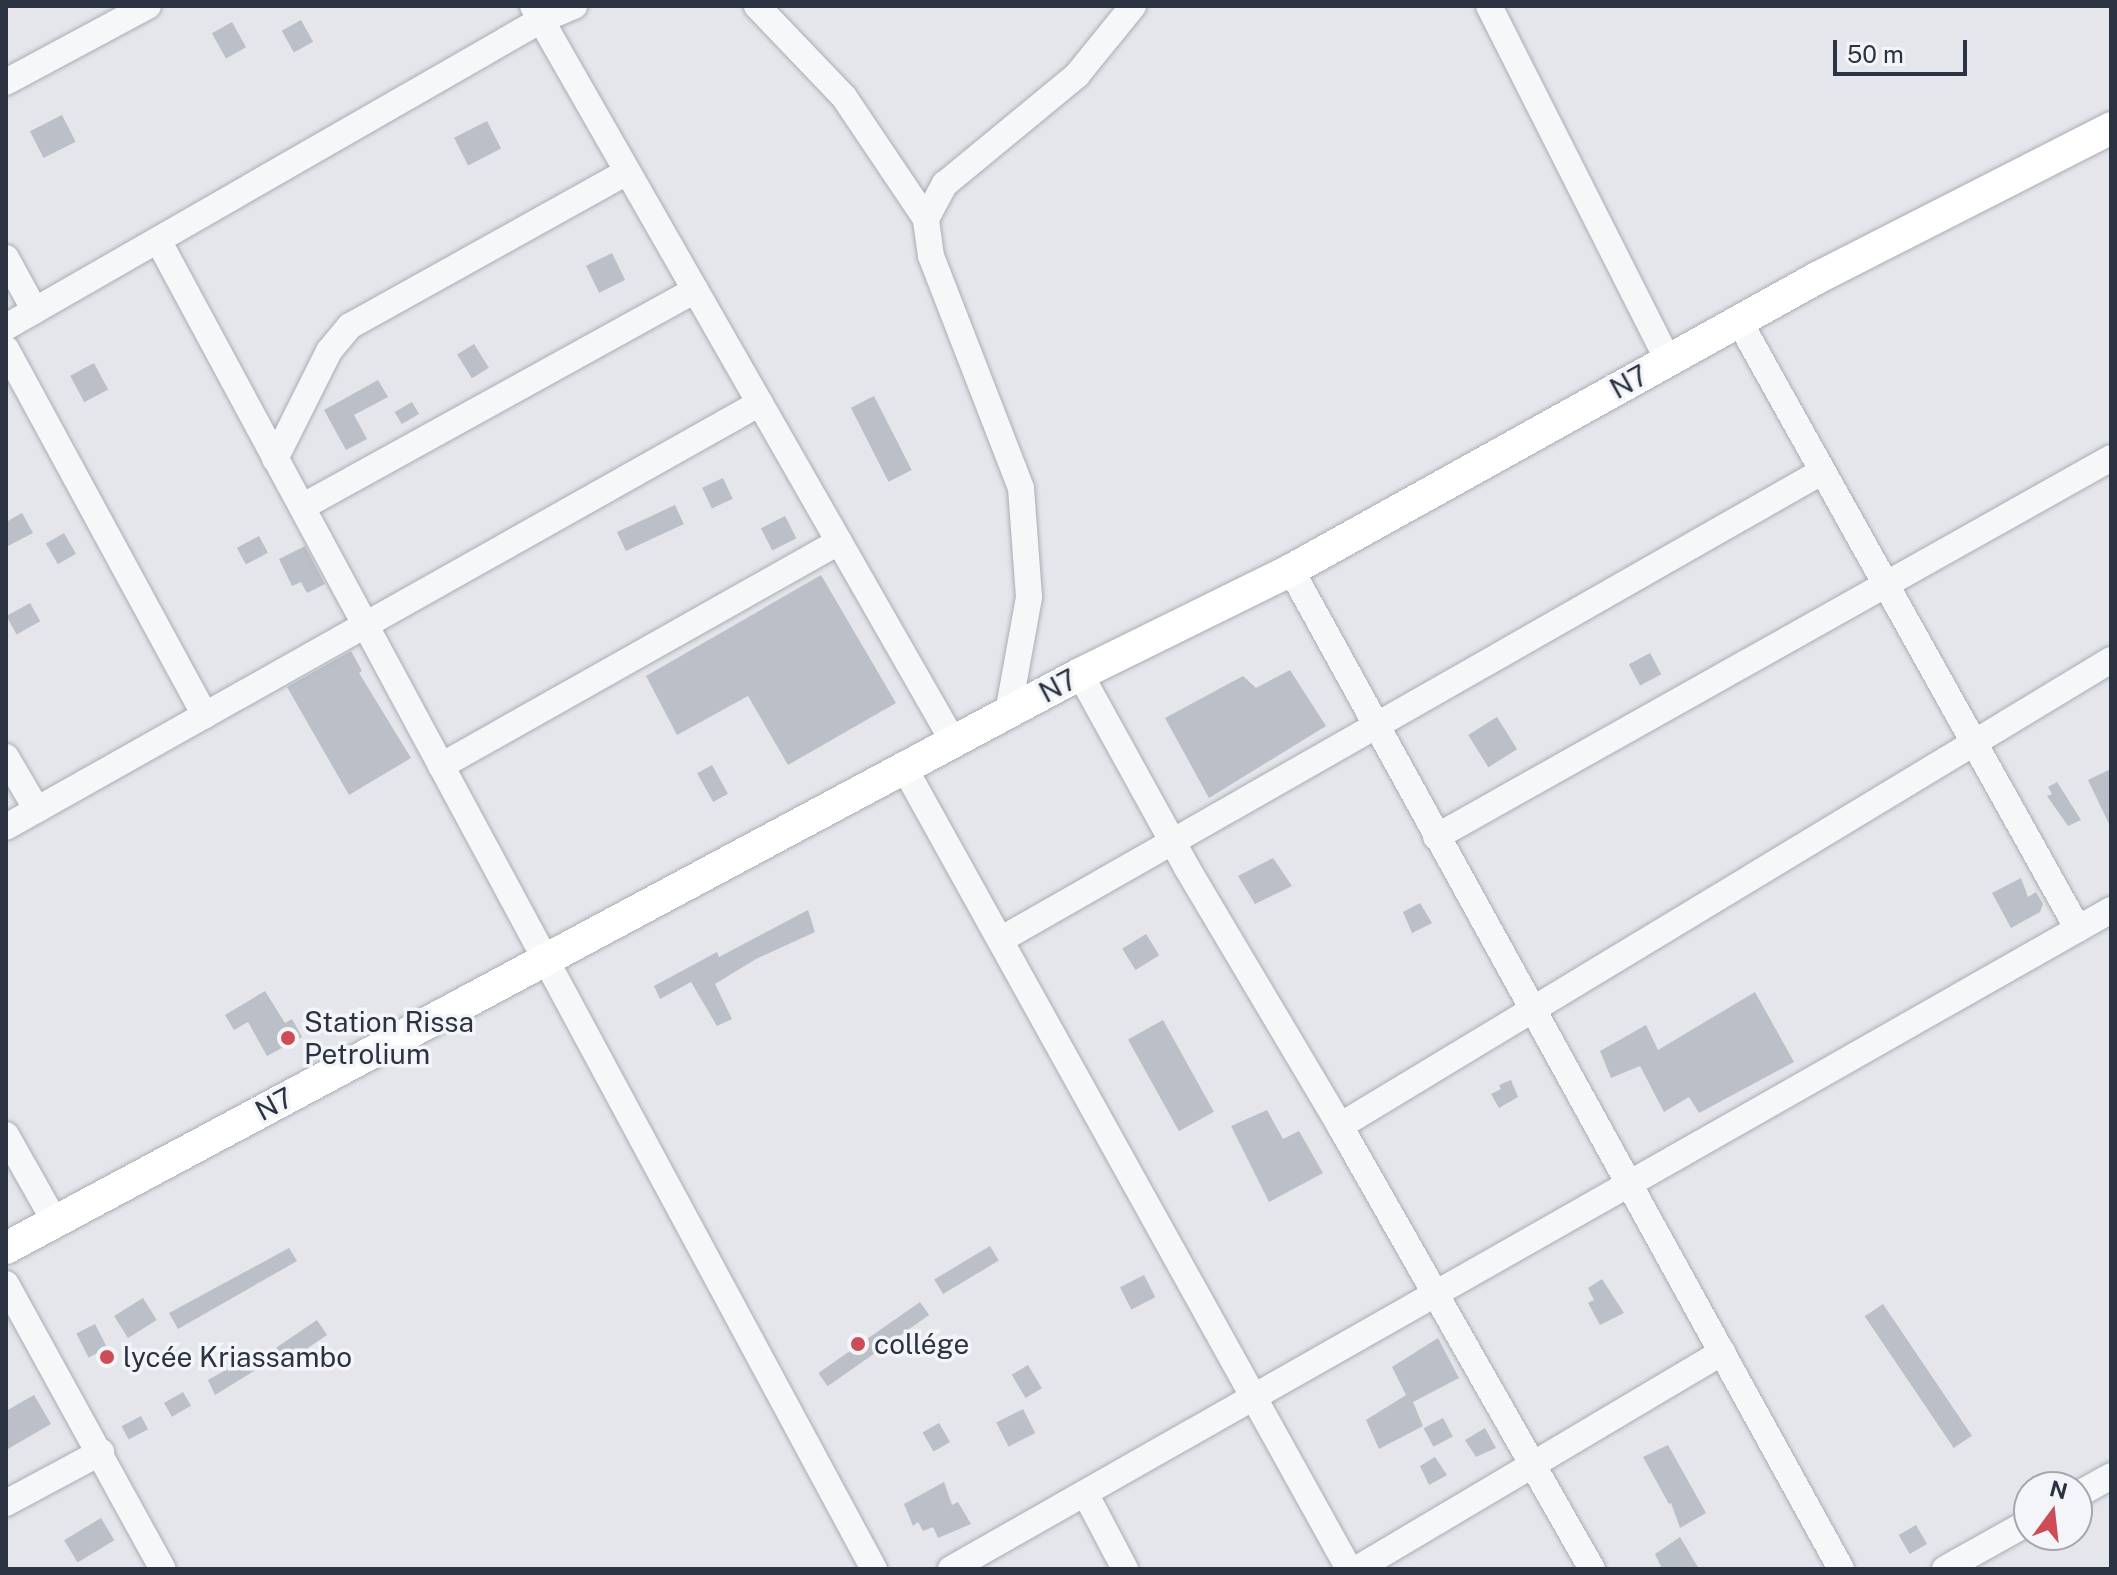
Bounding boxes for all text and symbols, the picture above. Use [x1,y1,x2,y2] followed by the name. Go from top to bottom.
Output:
[1837,24,1971,74] scale bar
[1847,40,1904,68] text: 50 m
[1604,358,1654,406] street label: N7
[1033,662,1083,710] street label: N7
[304,1005,474,1071] place label: Station Rissa Petrolium
[279,1029,297,1047] marker: Station Rissa Petrolium
[249,1080,299,1128] street label: N7
[874,1327,969,1361] place label: collége
[849,1335,867,1353] marker: collége
[123,1340,352,1374] place label: lycée Kriassambo
[98,1348,116,1366] marker: lycée Kriassambo
[2013,1471,2093,1551] north arrow
[2047,1475,2070,1505] text: N

